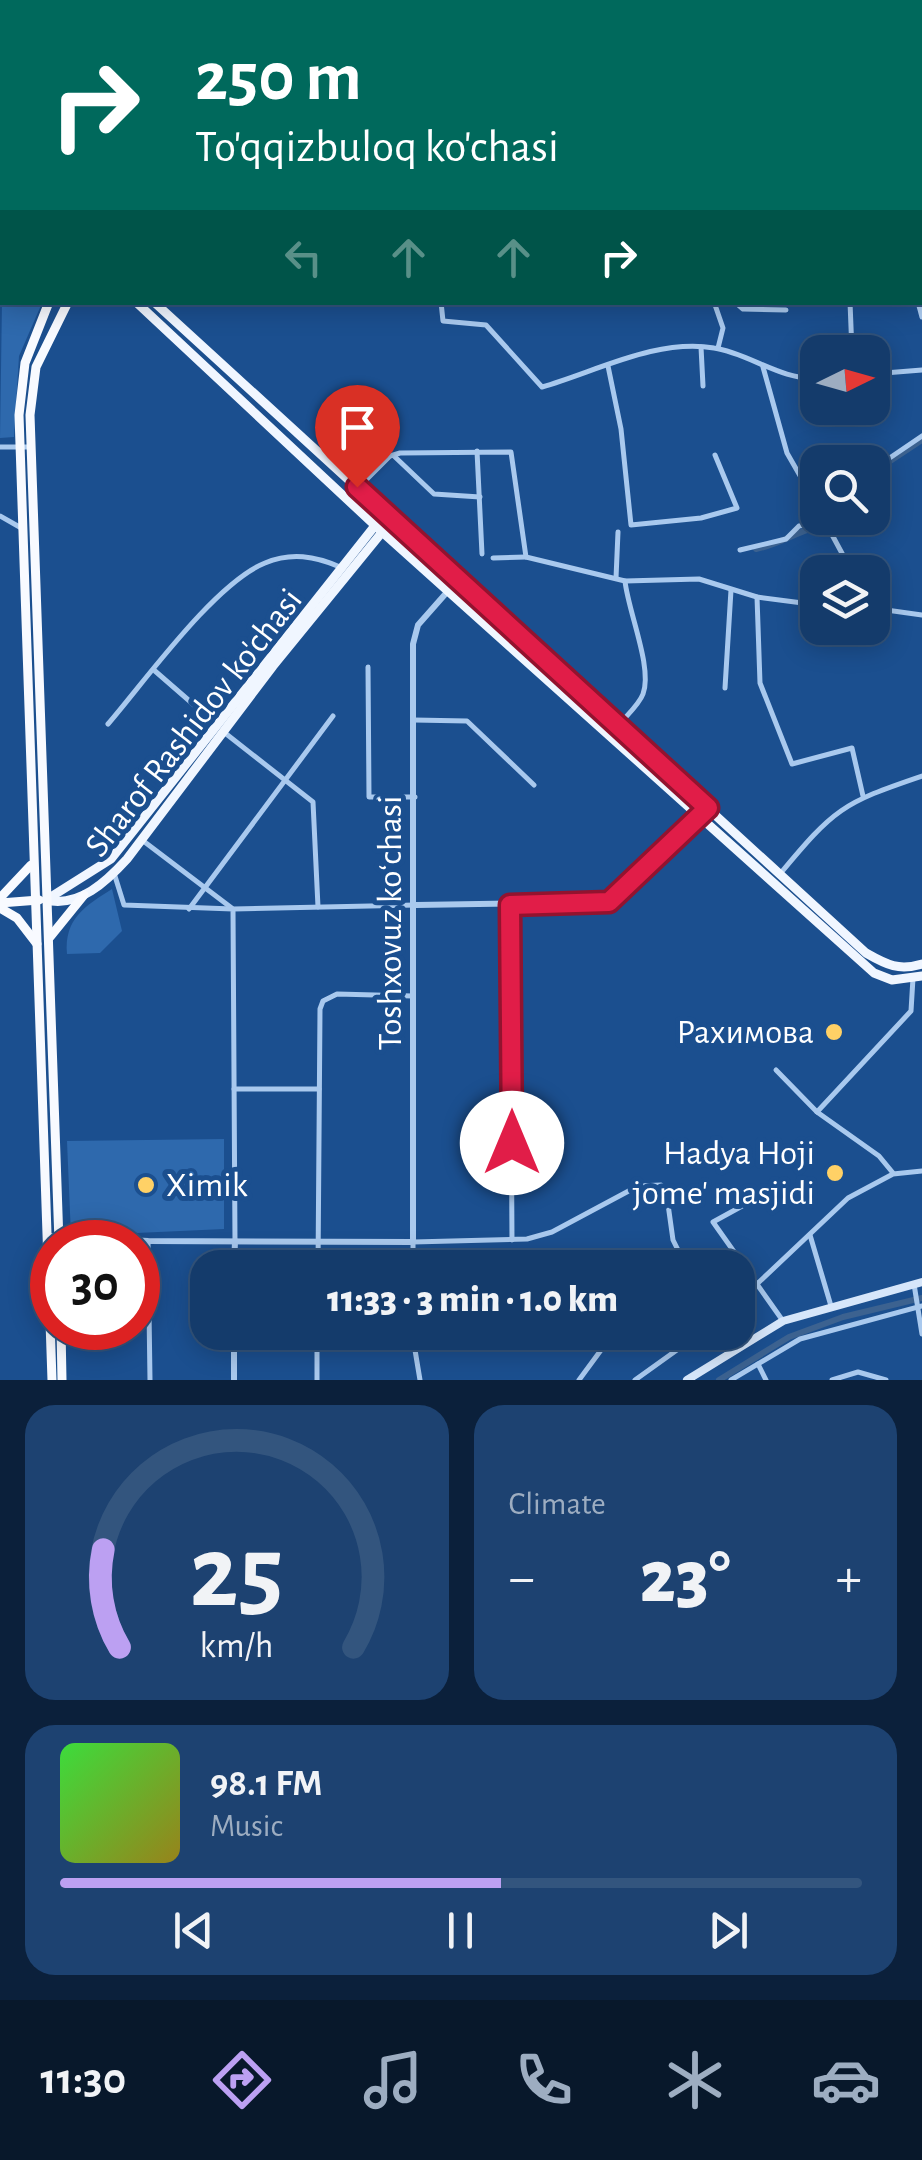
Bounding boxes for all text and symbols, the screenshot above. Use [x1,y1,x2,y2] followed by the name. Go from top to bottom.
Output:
[30,40,160,170] icon: right
[195,43,362,113] text: 250 m
[195,125,559,170] text: To'qqizbuloq ko'chasi
[276,230,331,285] icon: left
[381,230,436,285] icon: ahead
[486,230,541,285] icon: ahead
[591,230,646,285] icon: right
[800,335,890,425] north arrow
[800,335,890,645] map controls
[315,385,400,488] pin
[330,400,385,455] icon: arrive
[800,445,890,535] button: search
[800,555,890,645] button: layers
[79,583,309,863] street label: Sharof Rashidov ko'chasi
[373,795,408,1051] street label: Toshxovuz koʻchasi
[676,1015,814,1050] place label: Рахимова
[823,1021,845,1043] marker: Рахимова
[460,1091,564,1195] position arrow
[633,1136,815,1211] place label: Hadya Hoji jome' masjidi
[824,1162,846,1184] marker: Hadya Hoji jome' masjidi
[166,1168,248,1203] place label: Ximik
[135,1174,157,1196] marker: Ximik
[30,1220,160,1350] speed limit sign: 30
[327,1281,618,1319] text: 11:33 · 3 min · 1.0 km
[509,1488,606,1520] text: Climate
[190,1522,284,1626] text: 25
[640,1541,731,1616] text: 23°
[509,1551,535,1606] text: −
[836,1551,862,1606] text: +
[200,1628,274,1664] text: km/h
[210,1765,322,1803] text: 98.1 FM
[210,1810,283,1842] text: Music
[166,1903,221,1958] icon: previous
[433,1903,488,1958] icon: pause
[701,1903,756,1958] icon: next
[207,2045,277,2115] icon: directions
[358,2045,428,2115] icon: music
[509,2045,579,2115] icon: phone
[660,2045,730,2115] icon: climate
[811,2045,881,2115] icon: car
[41,2057,126,2102] text: 11:30

